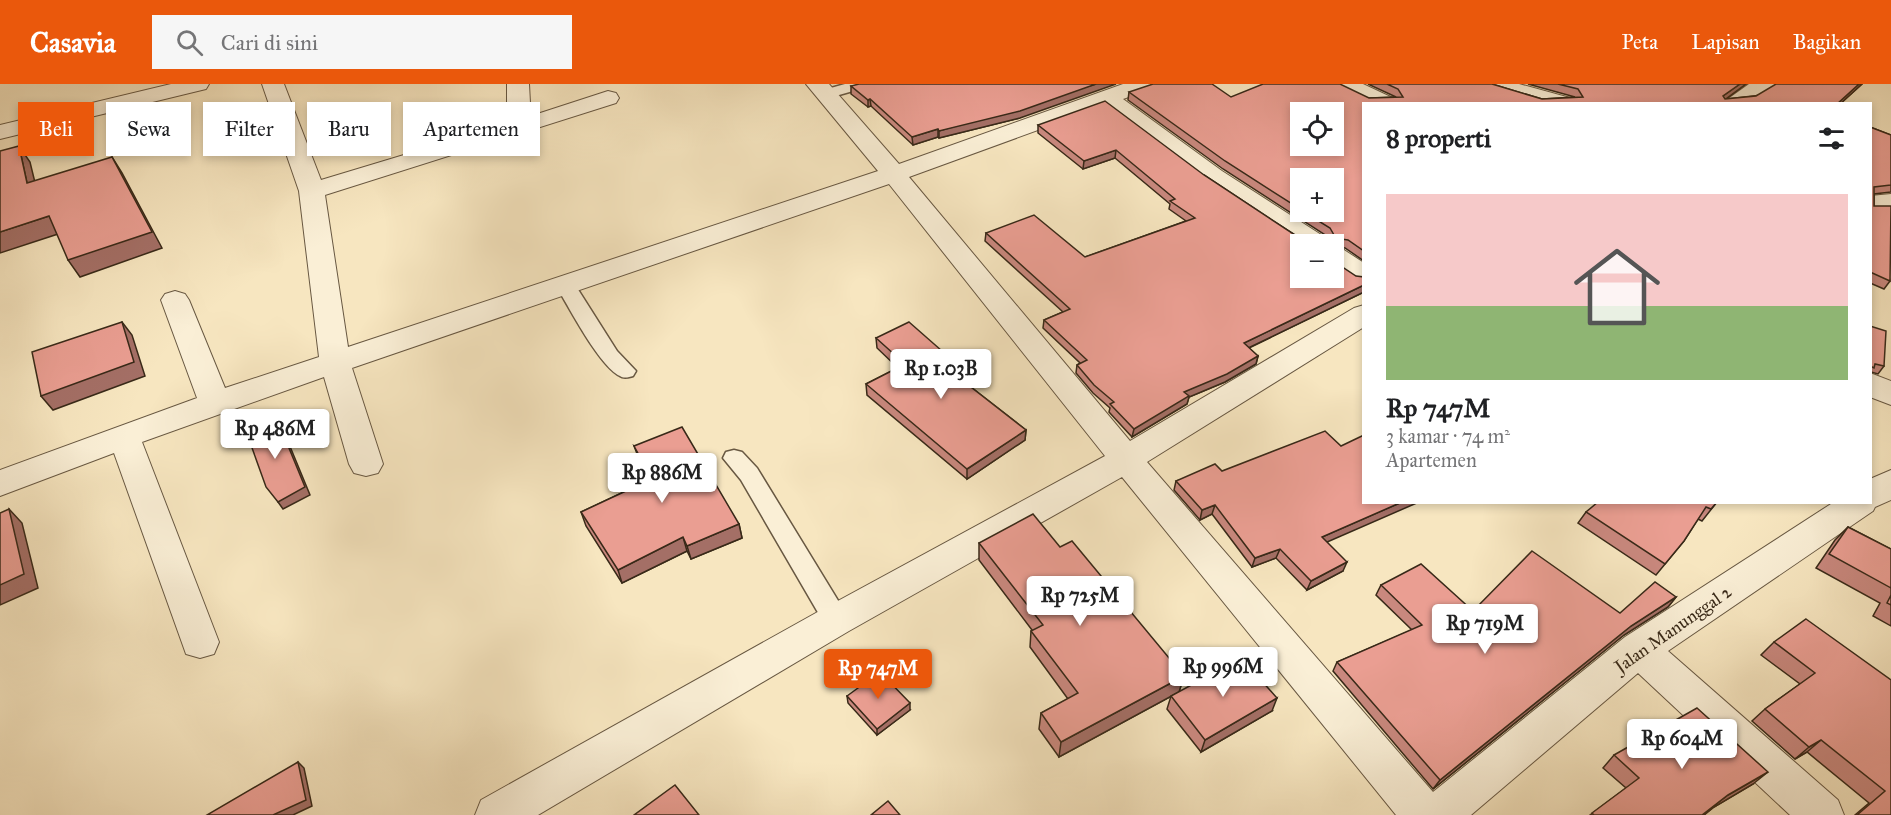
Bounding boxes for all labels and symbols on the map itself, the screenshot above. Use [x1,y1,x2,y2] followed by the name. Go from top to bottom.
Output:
[879,349,1003,400] pin: Rp 1.03B
[220,409,330,460] pin: Rp 486M
[607,453,717,504] pin: Rp 886M
[1025,576,1135,627] pin: Rp 725M
[1609,580,1736,679] street label: Jalan Manunggal 2
[1430,604,1540,655] pin: Rp 719M
[1168,647,1278,698] pin: Rp 996M
[823,649,933,700] pin: Rp 747M
[1627,719,1737,770] pin: Rp 604M

